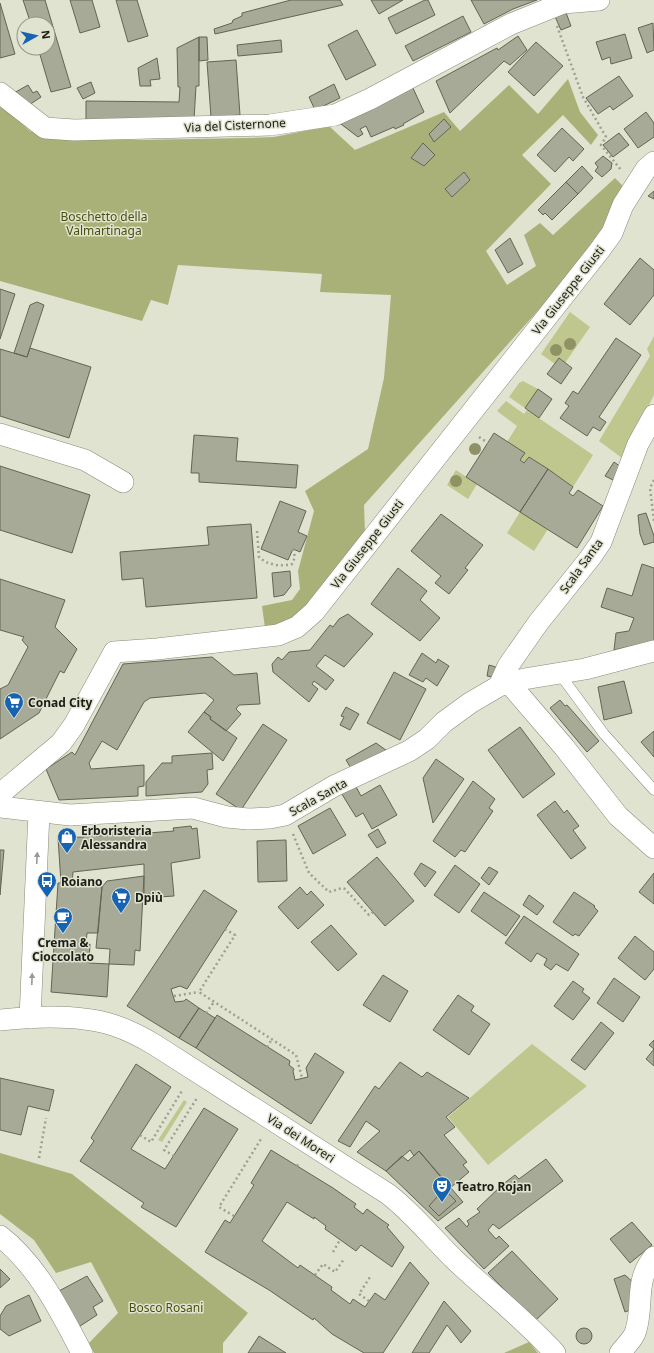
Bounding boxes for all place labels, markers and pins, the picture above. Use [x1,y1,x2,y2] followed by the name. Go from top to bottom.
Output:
[3,691,25,719] supermarket icon: Conad City
[28,694,92,711] place label: Conad City
[81,822,152,853] place label: Erboristeria Alessandra
[56,826,78,854] shop icon: Erboristeria Alessandra
[36,870,58,898] bus stop icon: Roiano
[61,873,102,890] place label: Roiano
[110,886,132,914] supermarket icon: Dpiù
[135,889,163,906] place label: Dpiù
[52,906,74,934] cafe icon: Crema & Cioccolato
[32,934,94,965] place label: Crema & Cioccolato
[431,1175,453,1203] theatre icon: Teatro Rojan
[456,1178,531,1195] place label: Teatro Rojan

